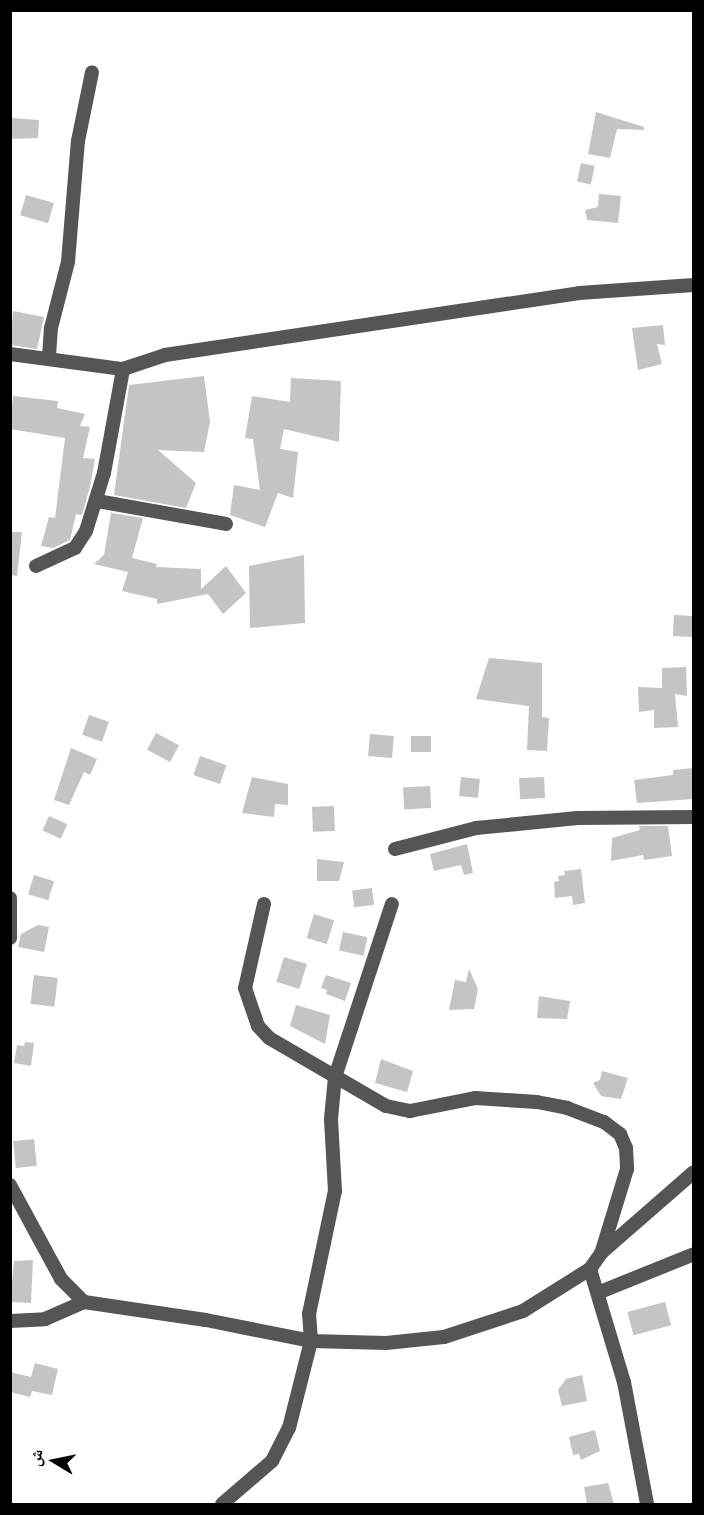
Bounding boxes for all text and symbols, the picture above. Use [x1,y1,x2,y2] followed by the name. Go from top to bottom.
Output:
[24,1431,84,1491] north arrow
[25,1448,47,1468] text: ش

